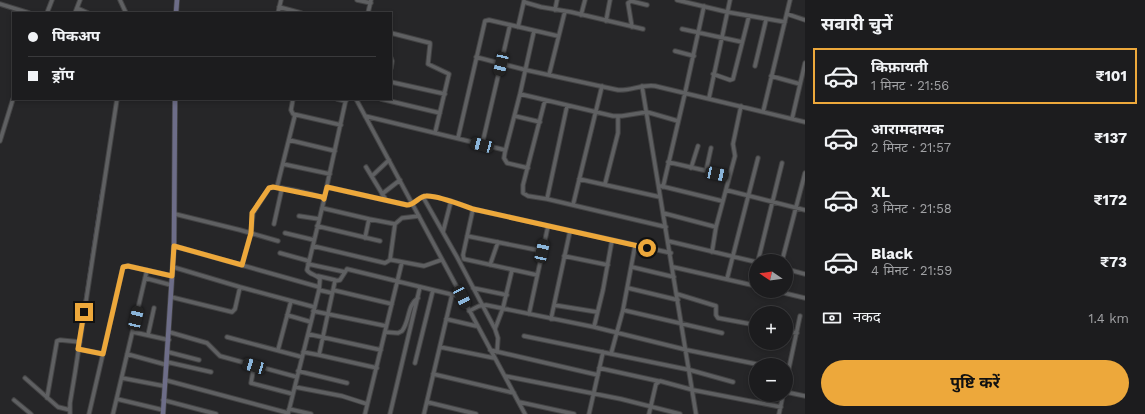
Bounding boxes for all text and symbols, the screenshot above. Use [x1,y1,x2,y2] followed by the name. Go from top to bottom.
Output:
[821,13,892,34] text: सवारी चुनें
[52,27,100,45] text: पिकअप
[492,51,510,77] car
[823,58,859,94] icon: car
[871,58,928,76] text: किफ़ायती
[52,66,74,84] text: ड्रॉप
[1095,67,1127,85] text: ₹101
[871,78,949,93] text: 1 मिनट · 21:56
[823,120,859,156] icon: car
[871,120,944,138] text: आरामदायक
[1094,129,1127,147] text: ₹137
[469,136,495,154] car
[871,140,951,155] text: 2 मिनट · 21:57
[704,166,730,182] car
[823,182,859,218] icon: car
[871,183,890,201] text: XL
[1093,191,1127,209] text: ₹172
[871,201,952,216] text: 3 मिनट · 21:58
[534,238,550,264] car
[638,239,656,257] route start
[823,244,859,280] icon: car
[871,245,913,263] text: Black
[1100,253,1127,271] text: ₹73
[749,254,793,298] north arrow
[749,254,793,402] map controls
[871,263,952,278] text: 4 मिनट · 21:59
[451,284,473,310] car
[75,303,93,321] route end
[127,305,145,331] car
[749,306,793,350] button: +
[821,307,843,329] icon: cash
[853,308,881,326] text: नकद
[1088,311,1129,326] text: 1.4 km
[241,357,267,375] car
[749,358,793,402] button: −
[821,360,1129,406] button: पुष्टि करें

